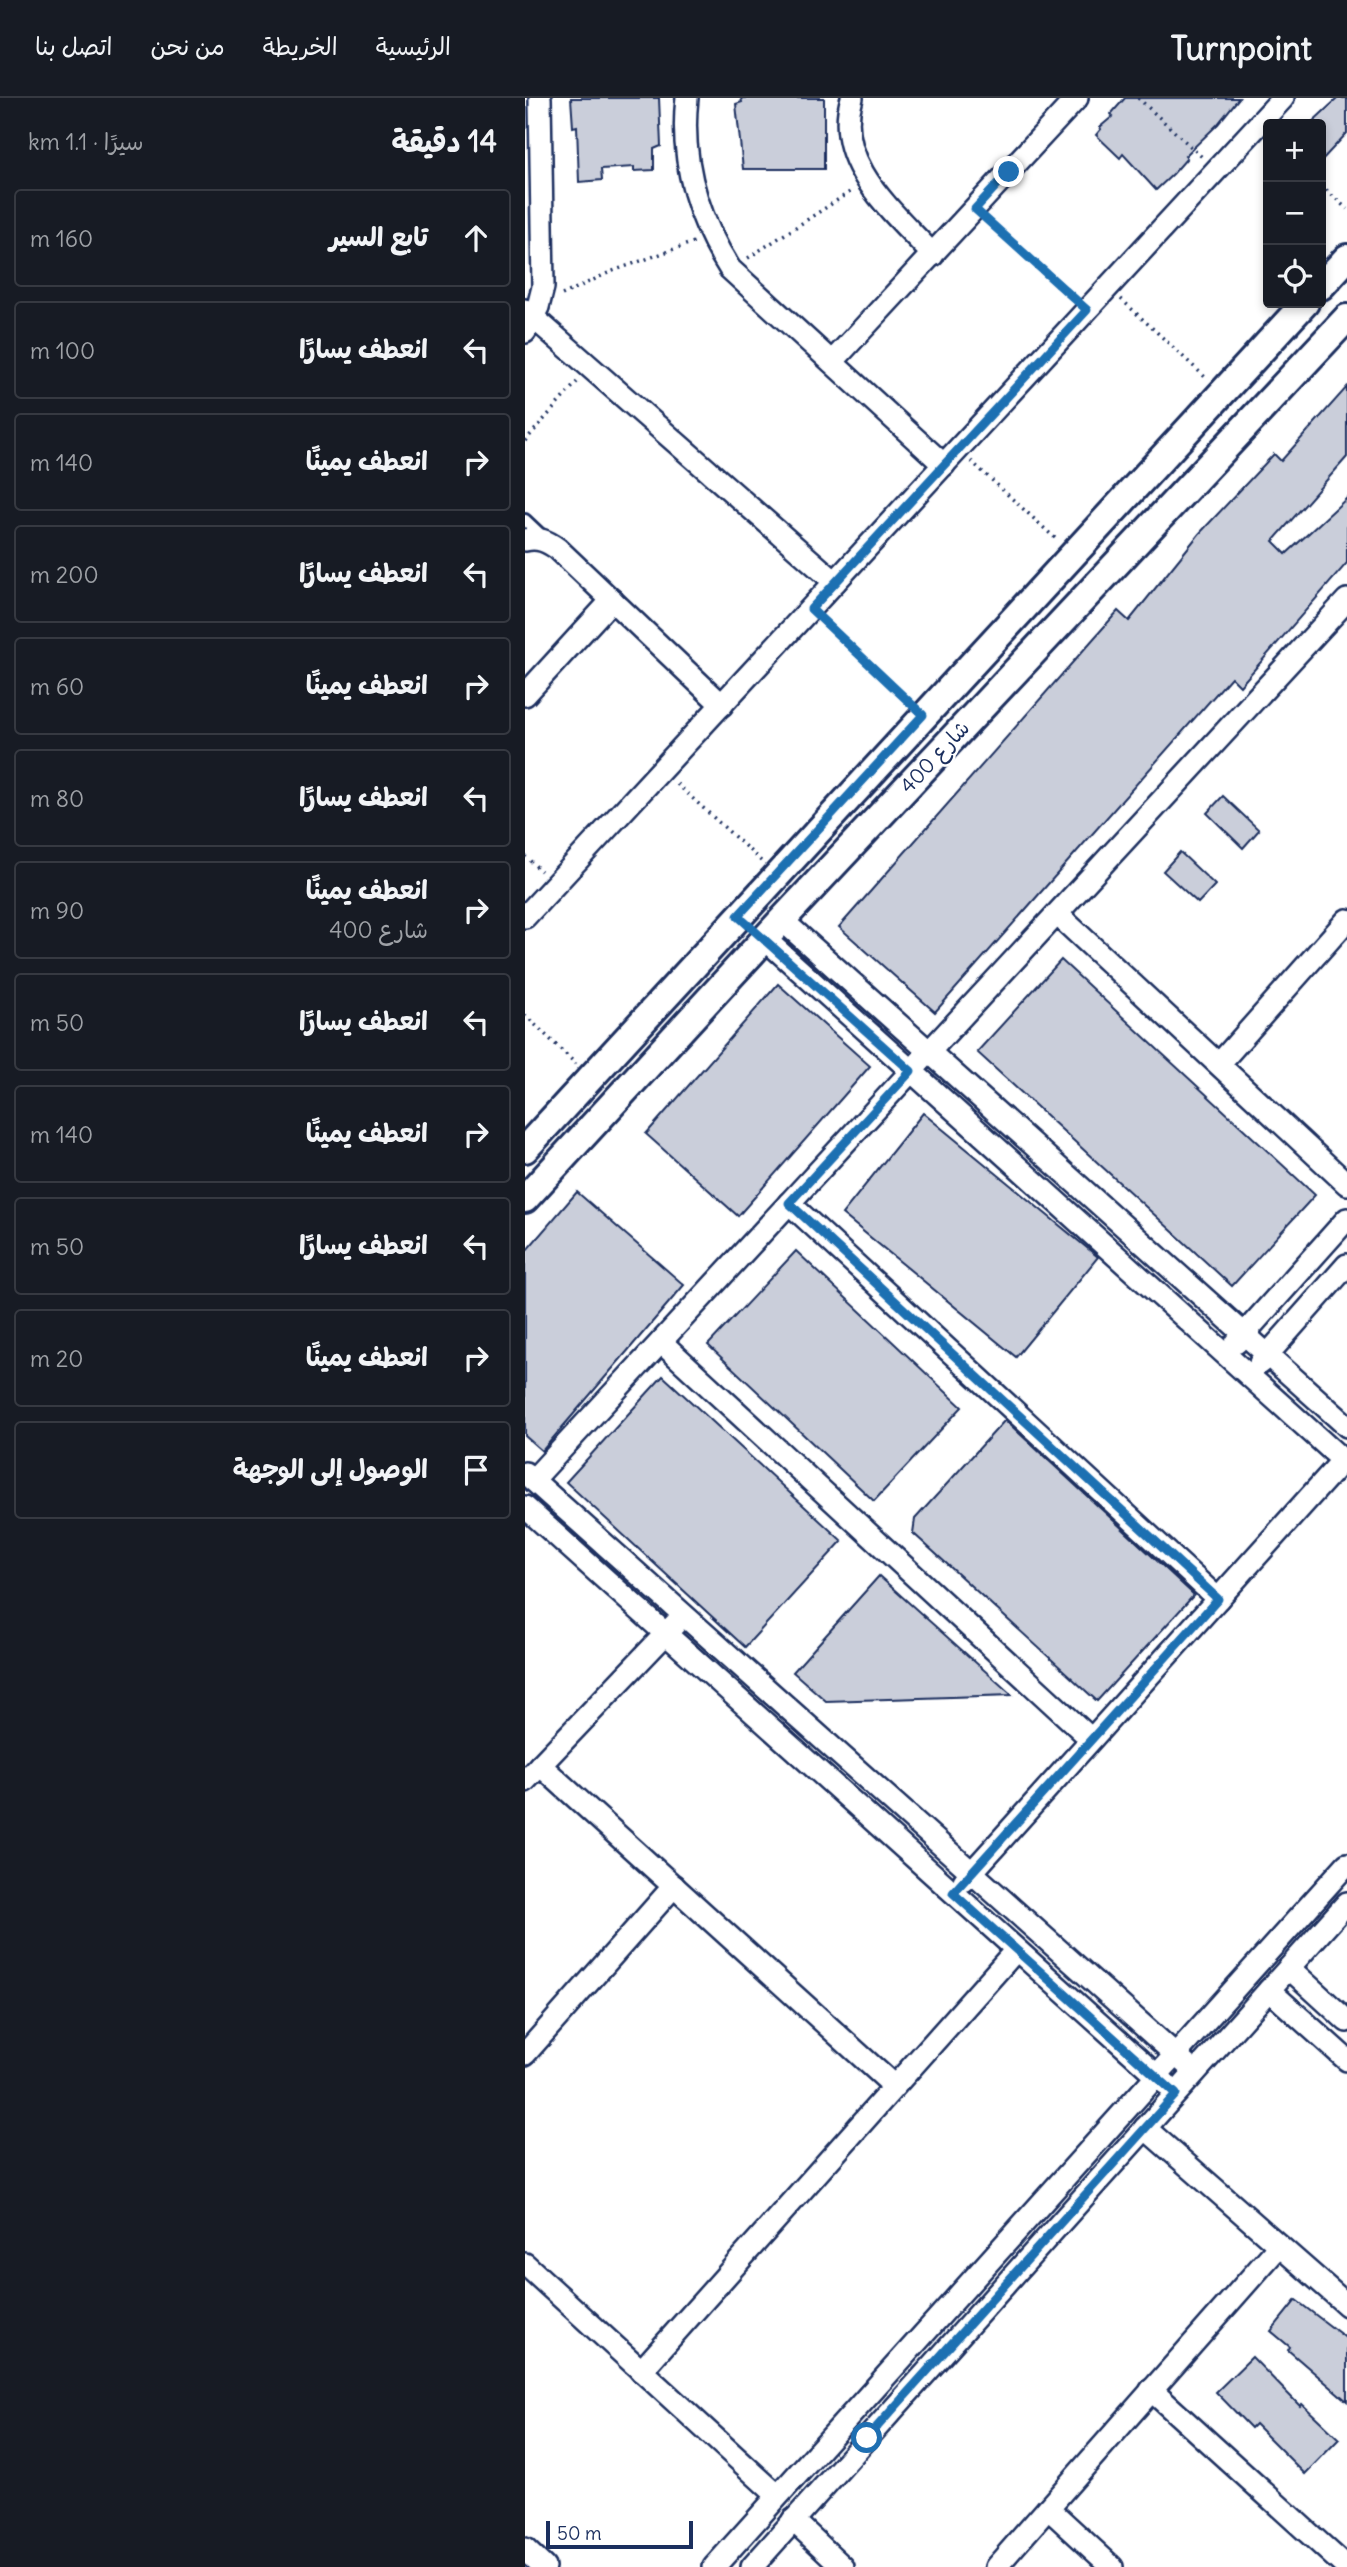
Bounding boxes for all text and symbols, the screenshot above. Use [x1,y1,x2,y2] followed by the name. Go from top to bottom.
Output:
[1171,27,1312,69] text: Turnpoint
[35,31,113,61] text: اتصل بنا
[151,31,225,61] text: من نحن
[263,31,338,61] text: الخريطة
[376,31,451,61] text: الرئيسية
[1263,119,1326,308] map controls
[1263,119,1326,182] button: +
[391,122,497,160] text: 14 دقيقة
[28,127,144,156] text: سيرًا · 1.1 km
[993,156,1024,187] route end
[1263,182,1326,245] button: −
[457,219,495,257] icon: ahead
[329,220,428,253] text: تابع السير
[30,224,93,253] text: 160 m
[1263,245,1326,308] button: locate
[457,331,495,369] icon: left
[299,332,428,365] text: انعطف يسارًا
[30,336,95,365] text: 100 m
[457,443,495,481] icon: right
[306,444,428,477] text: انعطف يمينًا
[30,448,93,477] text: 140 m
[457,555,495,593] icon: left
[299,556,428,589] text: انعطف يسارًا
[30,560,99,589] text: 200 m
[457,667,495,705] icon: right
[306,668,428,701] text: انعطف يمينًا
[30,672,84,701] text: 60 m
[894,714,977,800] street label: شارع 400
[457,779,495,817] icon: left
[299,780,428,813] text: انعطف يسارًا
[30,784,84,813] text: 80 m
[306,873,428,906] text: انعطف يمينًا
[457,891,495,929] icon: right
[30,896,84,925] text: 90 m
[329,915,428,944] text: شارع 400
[457,1003,495,1041] icon: left
[299,1004,428,1037] text: انعطف يسارًا
[30,1008,84,1037] text: 50 m
[457,1115,495,1153] icon: right
[306,1116,428,1149] text: انعطف يمينًا
[30,1120,93,1149] text: 140 m
[457,1227,495,1265] icon: left
[299,1228,428,1261] text: انعطف يسارًا
[30,1232,84,1261] text: 50 m
[457,1339,495,1377] icon: right
[306,1340,428,1373] text: انعطف يمينًا
[30,1344,83,1373] text: 20 m
[457,1451,495,1489] icon: arrive
[233,1452,428,1485] text: الوصول إلى الوجهة
[851,2422,882,2453] route start
[546,2518,693,2550] scale bar
[557,2521,602,2545] text: 50 m

